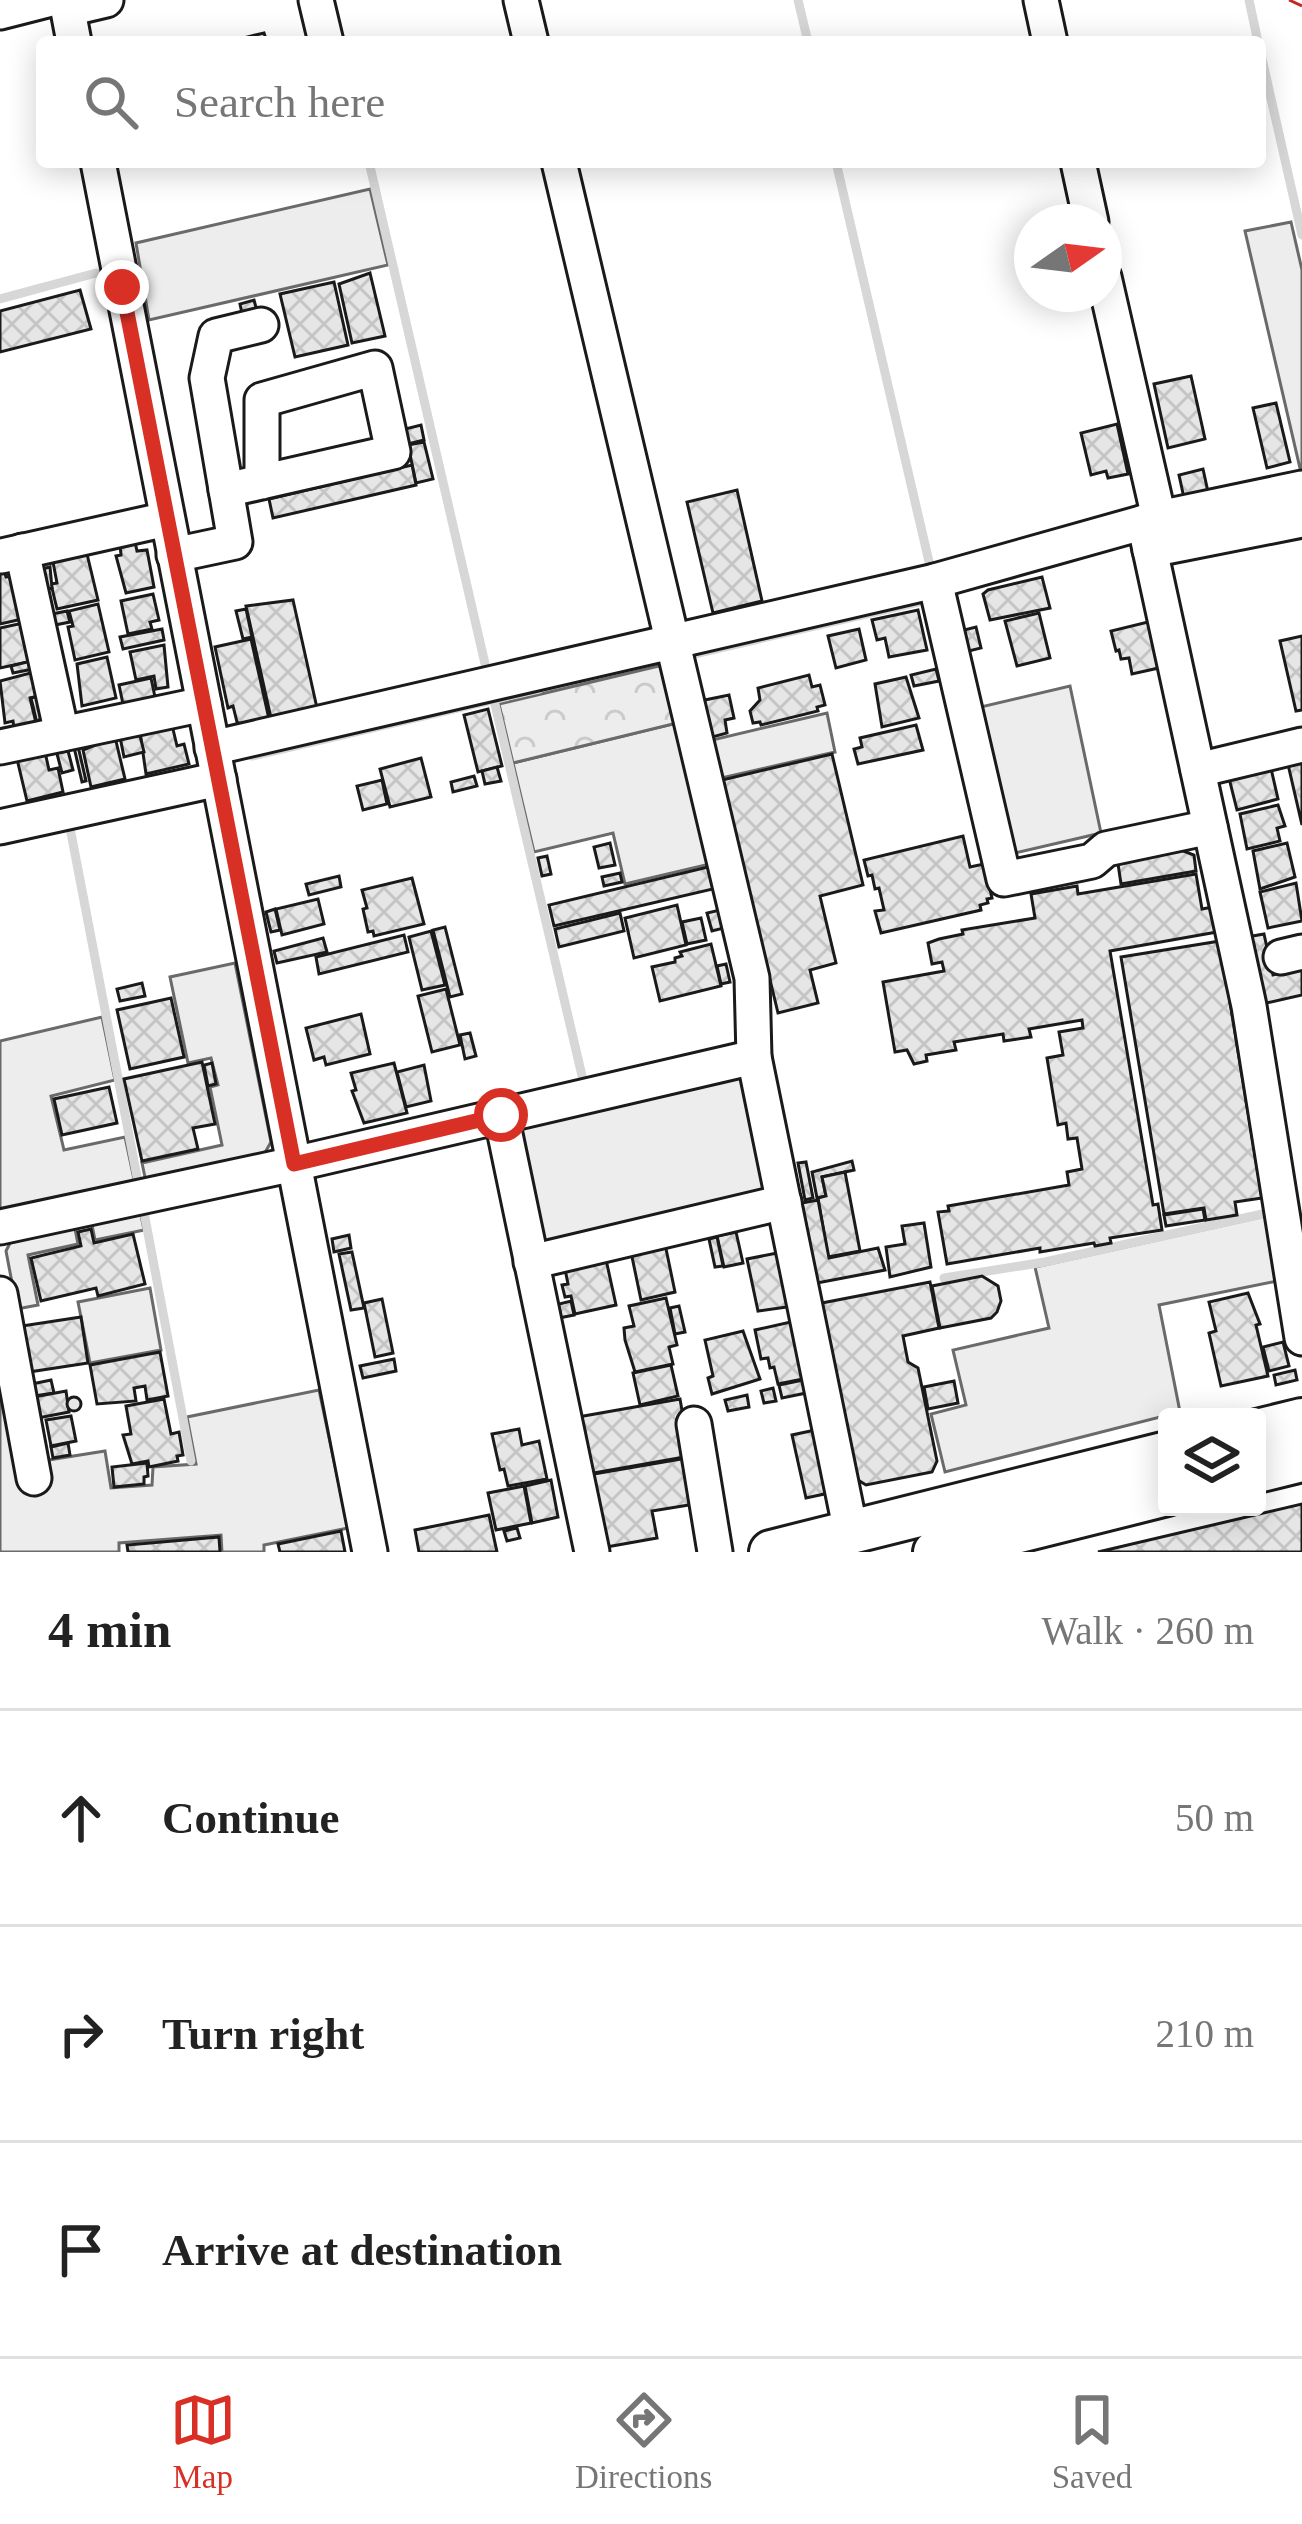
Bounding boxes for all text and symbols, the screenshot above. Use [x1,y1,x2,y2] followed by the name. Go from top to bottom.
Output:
[36,36,1266,168] search box
[78,69,144,135] icon: search
[174,77,385,127] text: Search here
[1014,204,1122,312] north arrow
[95,260,149,314] route end
[474,1088,528,1142] route start
[1158,1408,1266,1516] map controls
[1158,1408,1266,1516] button: layers
[48,1602,171,1658] text: 4 min
[1042,1609,1254,1652] text: Walk · 260 m
[48,1785,114,1851] icon: ahead
[162,1793,340,1843] text: Continue
[1175,1796,1254,1839] text: 50 m
[48,2001,114,2067] icon: right
[162,2009,364,2059] text: Turn right
[1155,2012,1254,2055] text: 210 m
[48,2217,114,2283] icon: arrive
[162,2225,562,2275] text: Arrive at destination
[170,2387,236,2496] tab: Map
[575,2387,712,2496] tab: Directions
[1052,2387,1132,2496] tab: Saved

